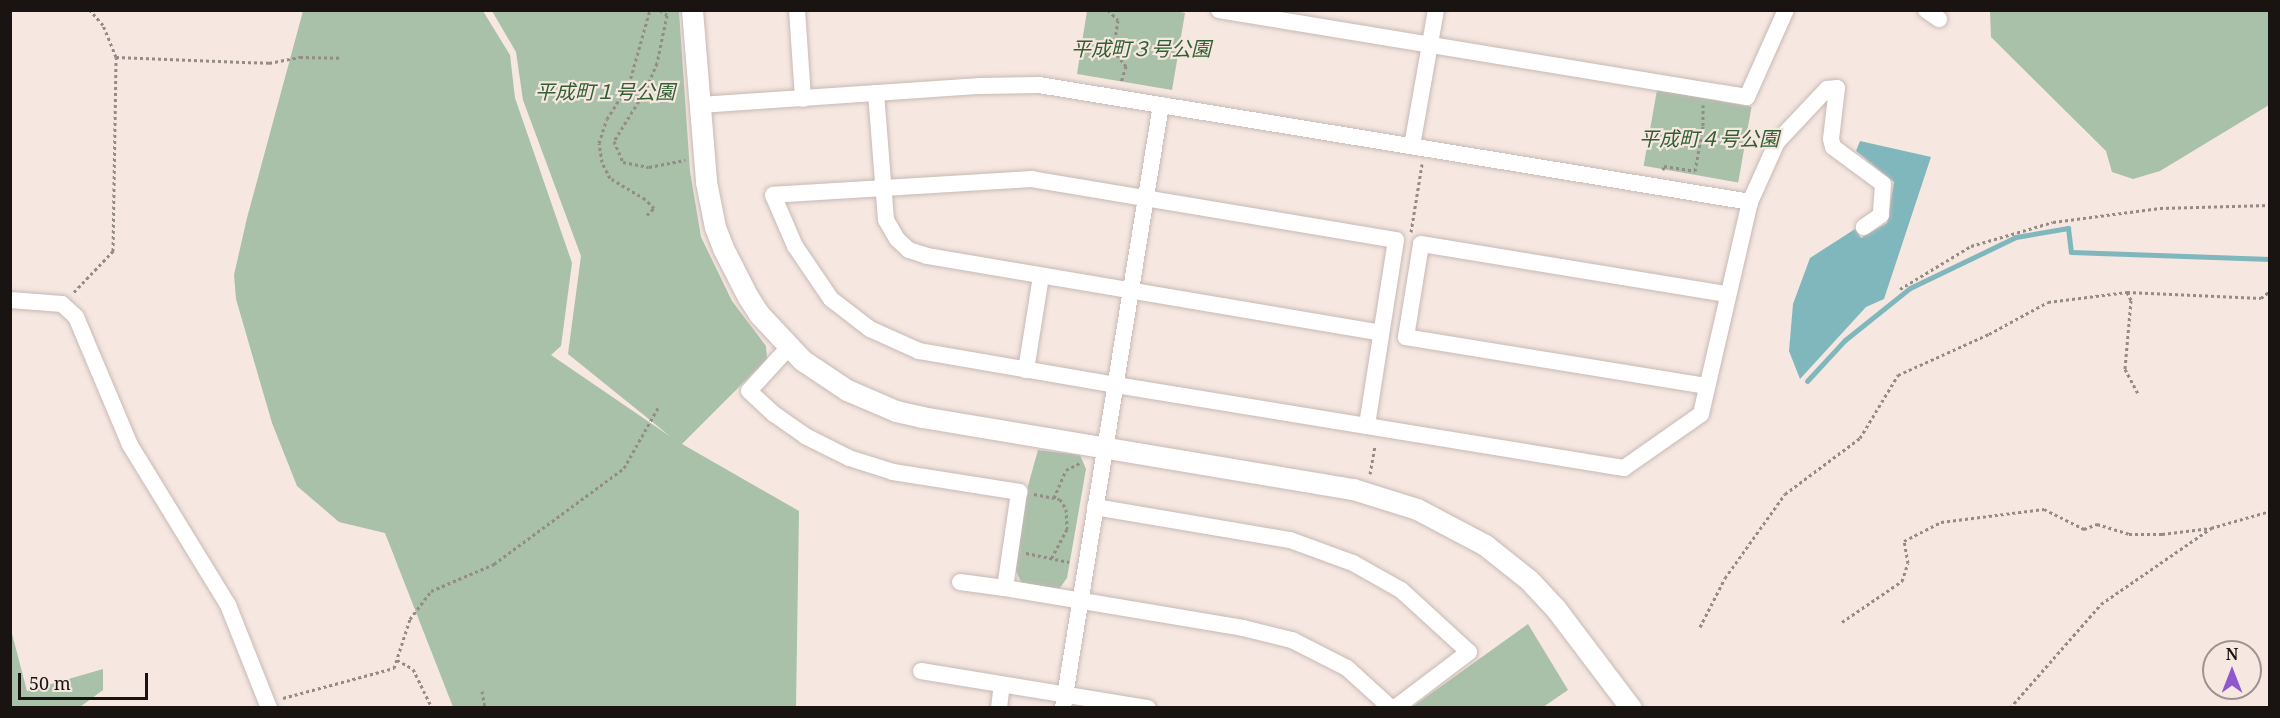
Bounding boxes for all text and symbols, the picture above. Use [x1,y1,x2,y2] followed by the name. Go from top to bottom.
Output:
[1071,36,1211,60] park label: 平成町３号公園
[535,79,675,103] park label: 平成町１号公園
[1639,126,1779,150] park label: 平成町４号公園
[2202,640,2262,700] north arrow
[2226,643,2238,665] text: N
[21,661,152,699] scale bar
[29,671,71,695] text: 50 m

